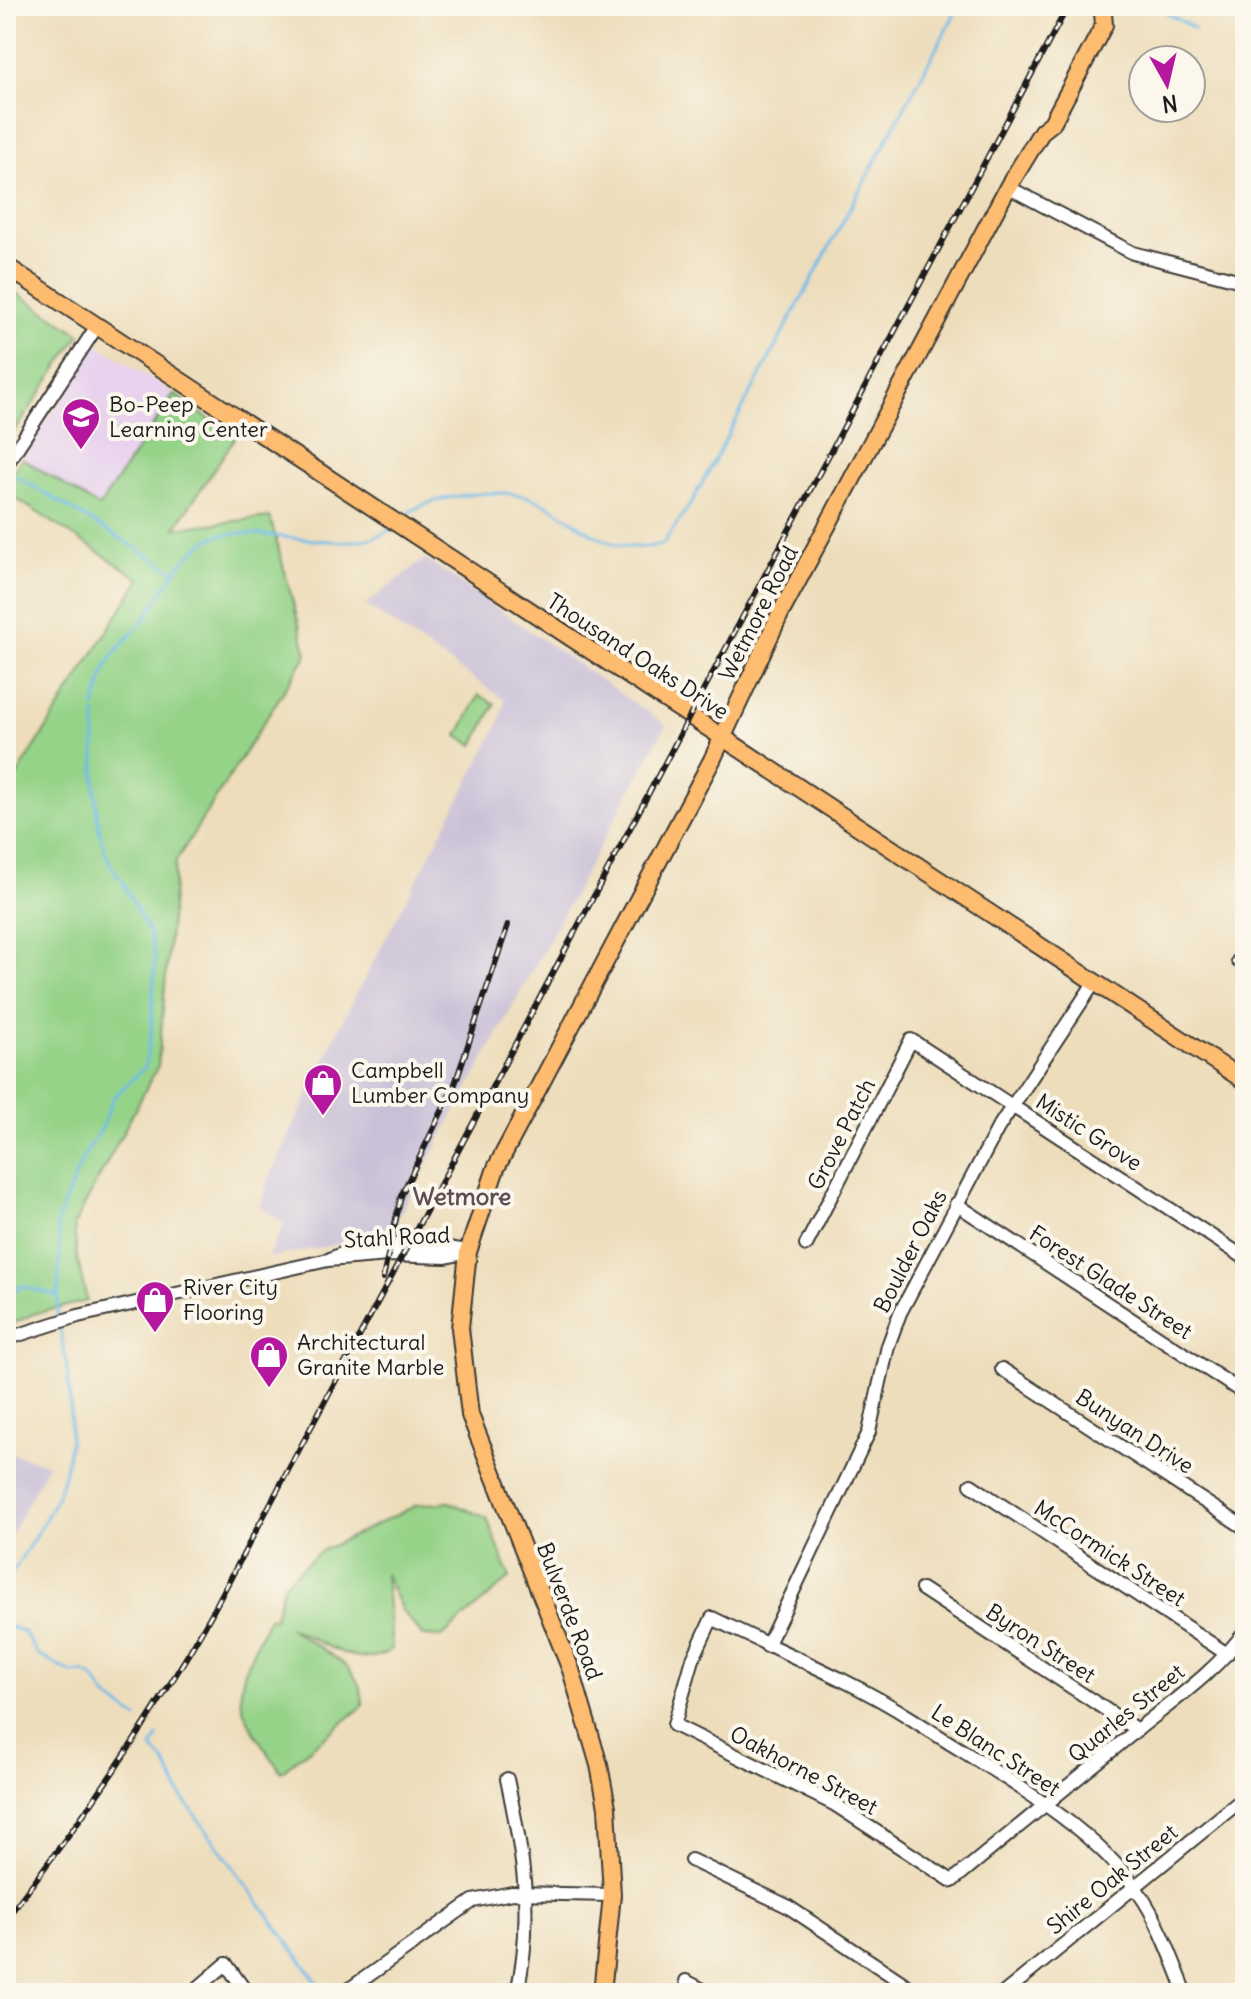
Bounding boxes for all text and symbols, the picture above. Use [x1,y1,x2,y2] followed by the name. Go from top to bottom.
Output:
[1127,44,1207,124] north arrow
[1160,89,1179,119] text: N
[109,390,268,443] place label: Bo-Peep Learning Center
[60,396,102,451] school or university icon: Bo-Peep Learning Center
[712,541,804,685] street label: Wetmore Road
[542,587,734,725] street label: Thousand Oaks Drive
[351,1056,529,1109] place label: Campbell Lumber Company
[302,1062,344,1117] shop icon: Campbell Lumber Company
[801,1074,881,1194] street label: Grove Patch
[1031,1087,1147,1177] street label: Mistic Grove
[413,1181,511,1211] district label: Wetmore
[867,1185,953,1317] street label: Boulder Oaks
[1024,1219,1198,1345] street label: Forest Glade Street
[343,1220,451,1254] street label: Stahl Road
[183,1273,278,1326] place label: River City Flooring
[134,1279,176,1334] shop icon: River City Flooring
[297,1328,444,1381] place label: Architectural Granite Marble
[248,1334,290,1389] shop icon: Architectural Granite Marble
[1071,1383,1199,1479] street label: Bunyan Drive
[1029,1494,1191,1612] street label: McCormick Street
[531,1538,609,1684] street label: Bulverde Road
[981,1597,1101,1689] street label: Byron Street
[1062,1658,1190,1768] street label: Quarles Street
[926,1698,1066,1802] street label: Le Blanc Street
[725,1719,883,1821] street label: Oakhorne Street
[1041,1818,1183,1940] street label: Shire Oak Street

